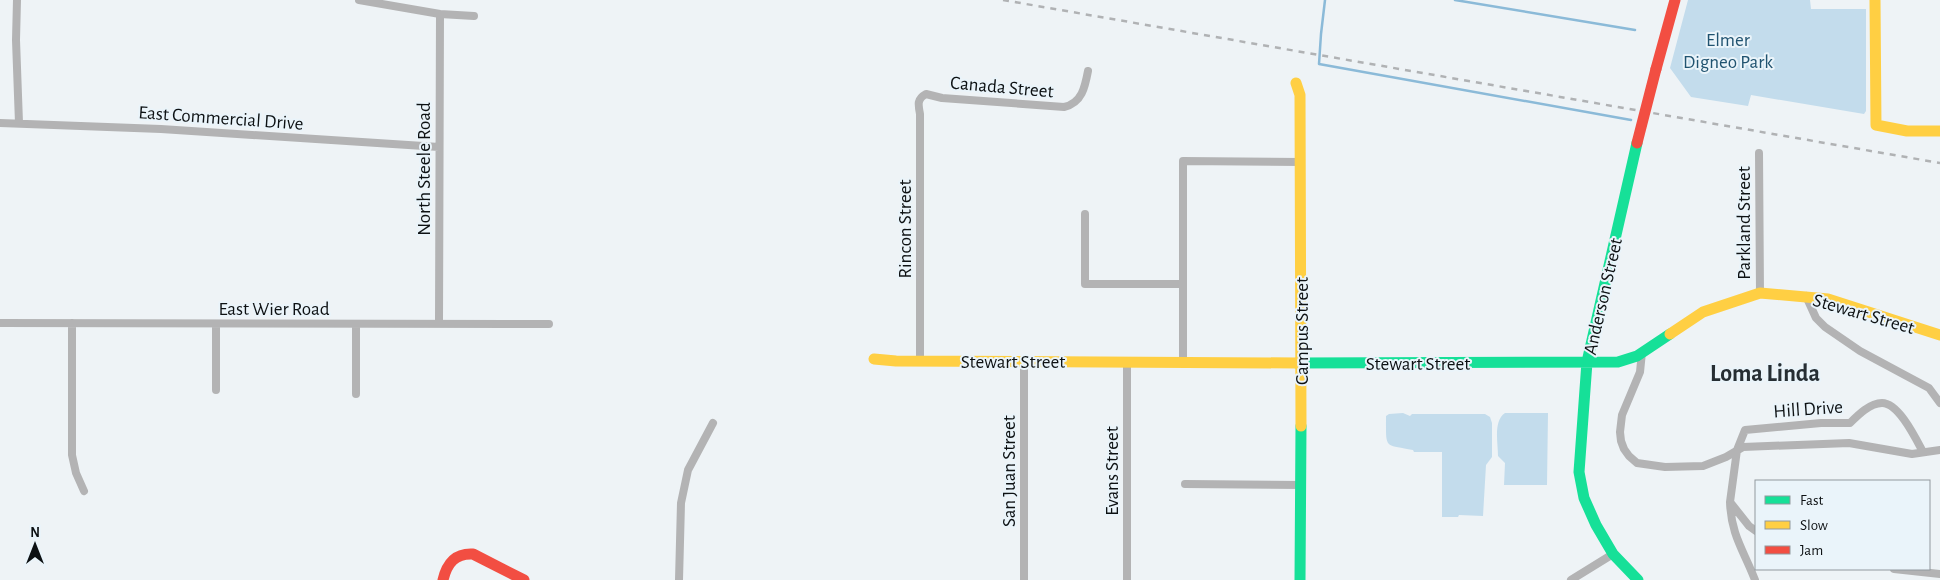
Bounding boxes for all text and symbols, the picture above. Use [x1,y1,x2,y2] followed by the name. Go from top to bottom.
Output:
[1683,31,1773,72] park label: Elmer Digneo Park
[949,74,1054,101] street label: Canada Street
[415,102,434,236] street label: North Steele Road
[138,103,304,134] street label: East Commercial Drive
[1735,166,1754,280] street label: Parkland Street
[896,179,915,279] street label: Rincon Street
[1581,236,1626,357] street label: Anderson Street
[1293,277,1312,385] street label: Campus Street
[1811,291,1917,338] street label: Stewart Street
[218,300,330,319] street label: East Wier Road
[961,353,1065,372] street label: Stewart Street
[1366,355,1470,374] street label: Stewart Street
[1710,362,1820,386] district label: Loma Linda
[1773,398,1844,421] street label: Hill Drive
[1000,415,1019,527] street label: San Juan Street
[1103,426,1122,516] street label: Evans Street
[1755,480,1930,570] legend
[1800,493,1824,508] text: Fast
[1800,518,1828,533] text: Slow
[10,520,60,570] north arrow
[30,526,40,540] text: N
[1800,543,1823,558] text: Jam

